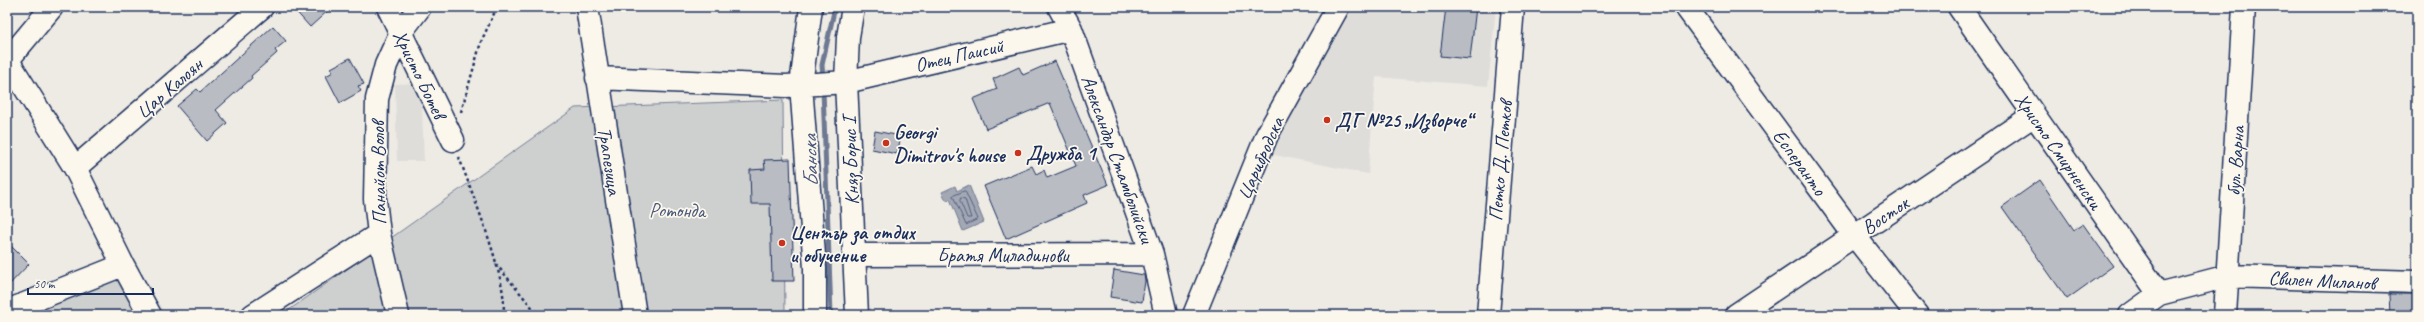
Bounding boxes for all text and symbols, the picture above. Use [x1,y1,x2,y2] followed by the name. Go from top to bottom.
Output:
[387,26,453,125] street label: Христо Ботев
[913,33,1007,78] street label: Отец Паисий
[131,51,209,124] street label: Цар Калоян
[1076,72,1160,248] street label: Александър Стамболийски
[2009,88,2109,215] street label: Христо Смирненски
[1483,96,1519,222] street label: Петко Д. Петков
[1335,108,1476,134] place label: ДГ №25 „Изворче“
[836,112,865,205] street label: Княз Борис I
[1231,112,1290,204] street label: Царибродска
[1322,115,1332,125] marker: ДГ №25 „Изворче“
[365,117,392,225] street label: Панайот Волов
[894,120,1006,168] place label: Georgi Dimitrov's house
[2221,123,2251,197] street label: бул. Варна
[1767,124,1833,201] street label: Есперанто
[592,125,627,198] street label: Трапезица
[796,132,824,187] water label: Банска
[881,138,891,148] marker: Georgi Dimitrov's house
[1026,141,1097,166] place label: Дружба 1
[1013,148,1023,158] marker: Дружба 1
[1857,190,1915,240] street label: Восток
[649,198,707,223] park label: Ротонда
[790,220,916,268] place label: Център за отдих и обучение
[777,238,787,248] marker: Център за отдих и обучение
[937,243,1070,268] street label: Братя Миладинови
[2268,265,2380,296] street label: Свилен Миланов
[28,270,153,296] scale bar
[34,276,56,292] text: 50 m

